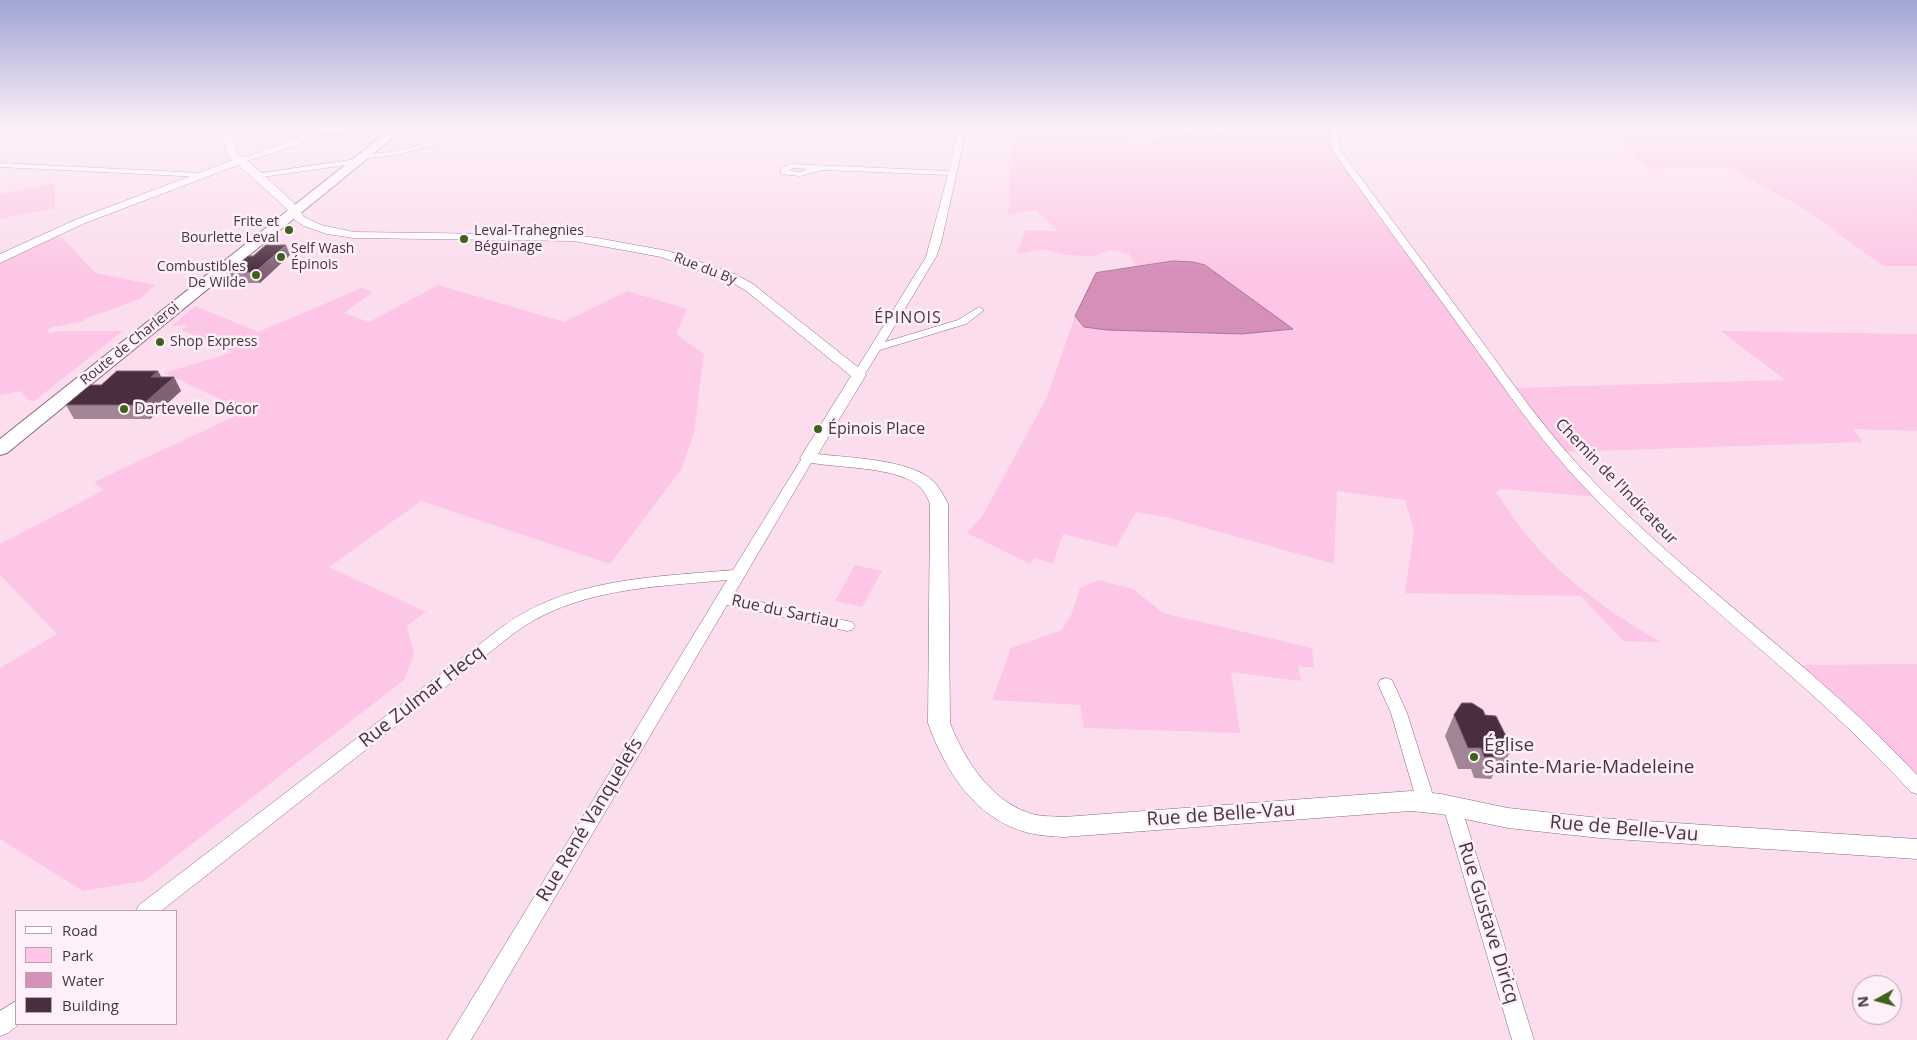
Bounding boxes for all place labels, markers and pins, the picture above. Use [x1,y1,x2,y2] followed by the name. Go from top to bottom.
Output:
[181,214,279,246] place label: Frite et Bourlette Leval
[474,223,584,256] place label: Leval-Trahegnies Béguinage
[283,224,295,236] marker: Frite et Bourlette Leval
[458,233,470,245] marker: Leval-Trahegnies Béguinage
[291,241,354,274] place label: Self Wash Épinois
[275,251,287,263] marker: Self Wash Épinois
[157,259,246,292] place label: Combustibles De Wilde
[250,269,262,281] marker: Combustibles De Wilde
[170,334,257,350] place label: Shop Express
[154,336,166,348] marker: Shop Express
[134,399,258,419] place label: Dartevelle Décor
[118,403,130,415] marker: Dartevelle Décor
[828,419,925,439] place label: Épinois Place
[812,423,824,435] marker: Épinois Place
[1484,735,1694,779] place label: Église Sainte-Marie-Madeleine
[1468,751,1480,763] marker: Église Sainte-Marie-Madeleine

